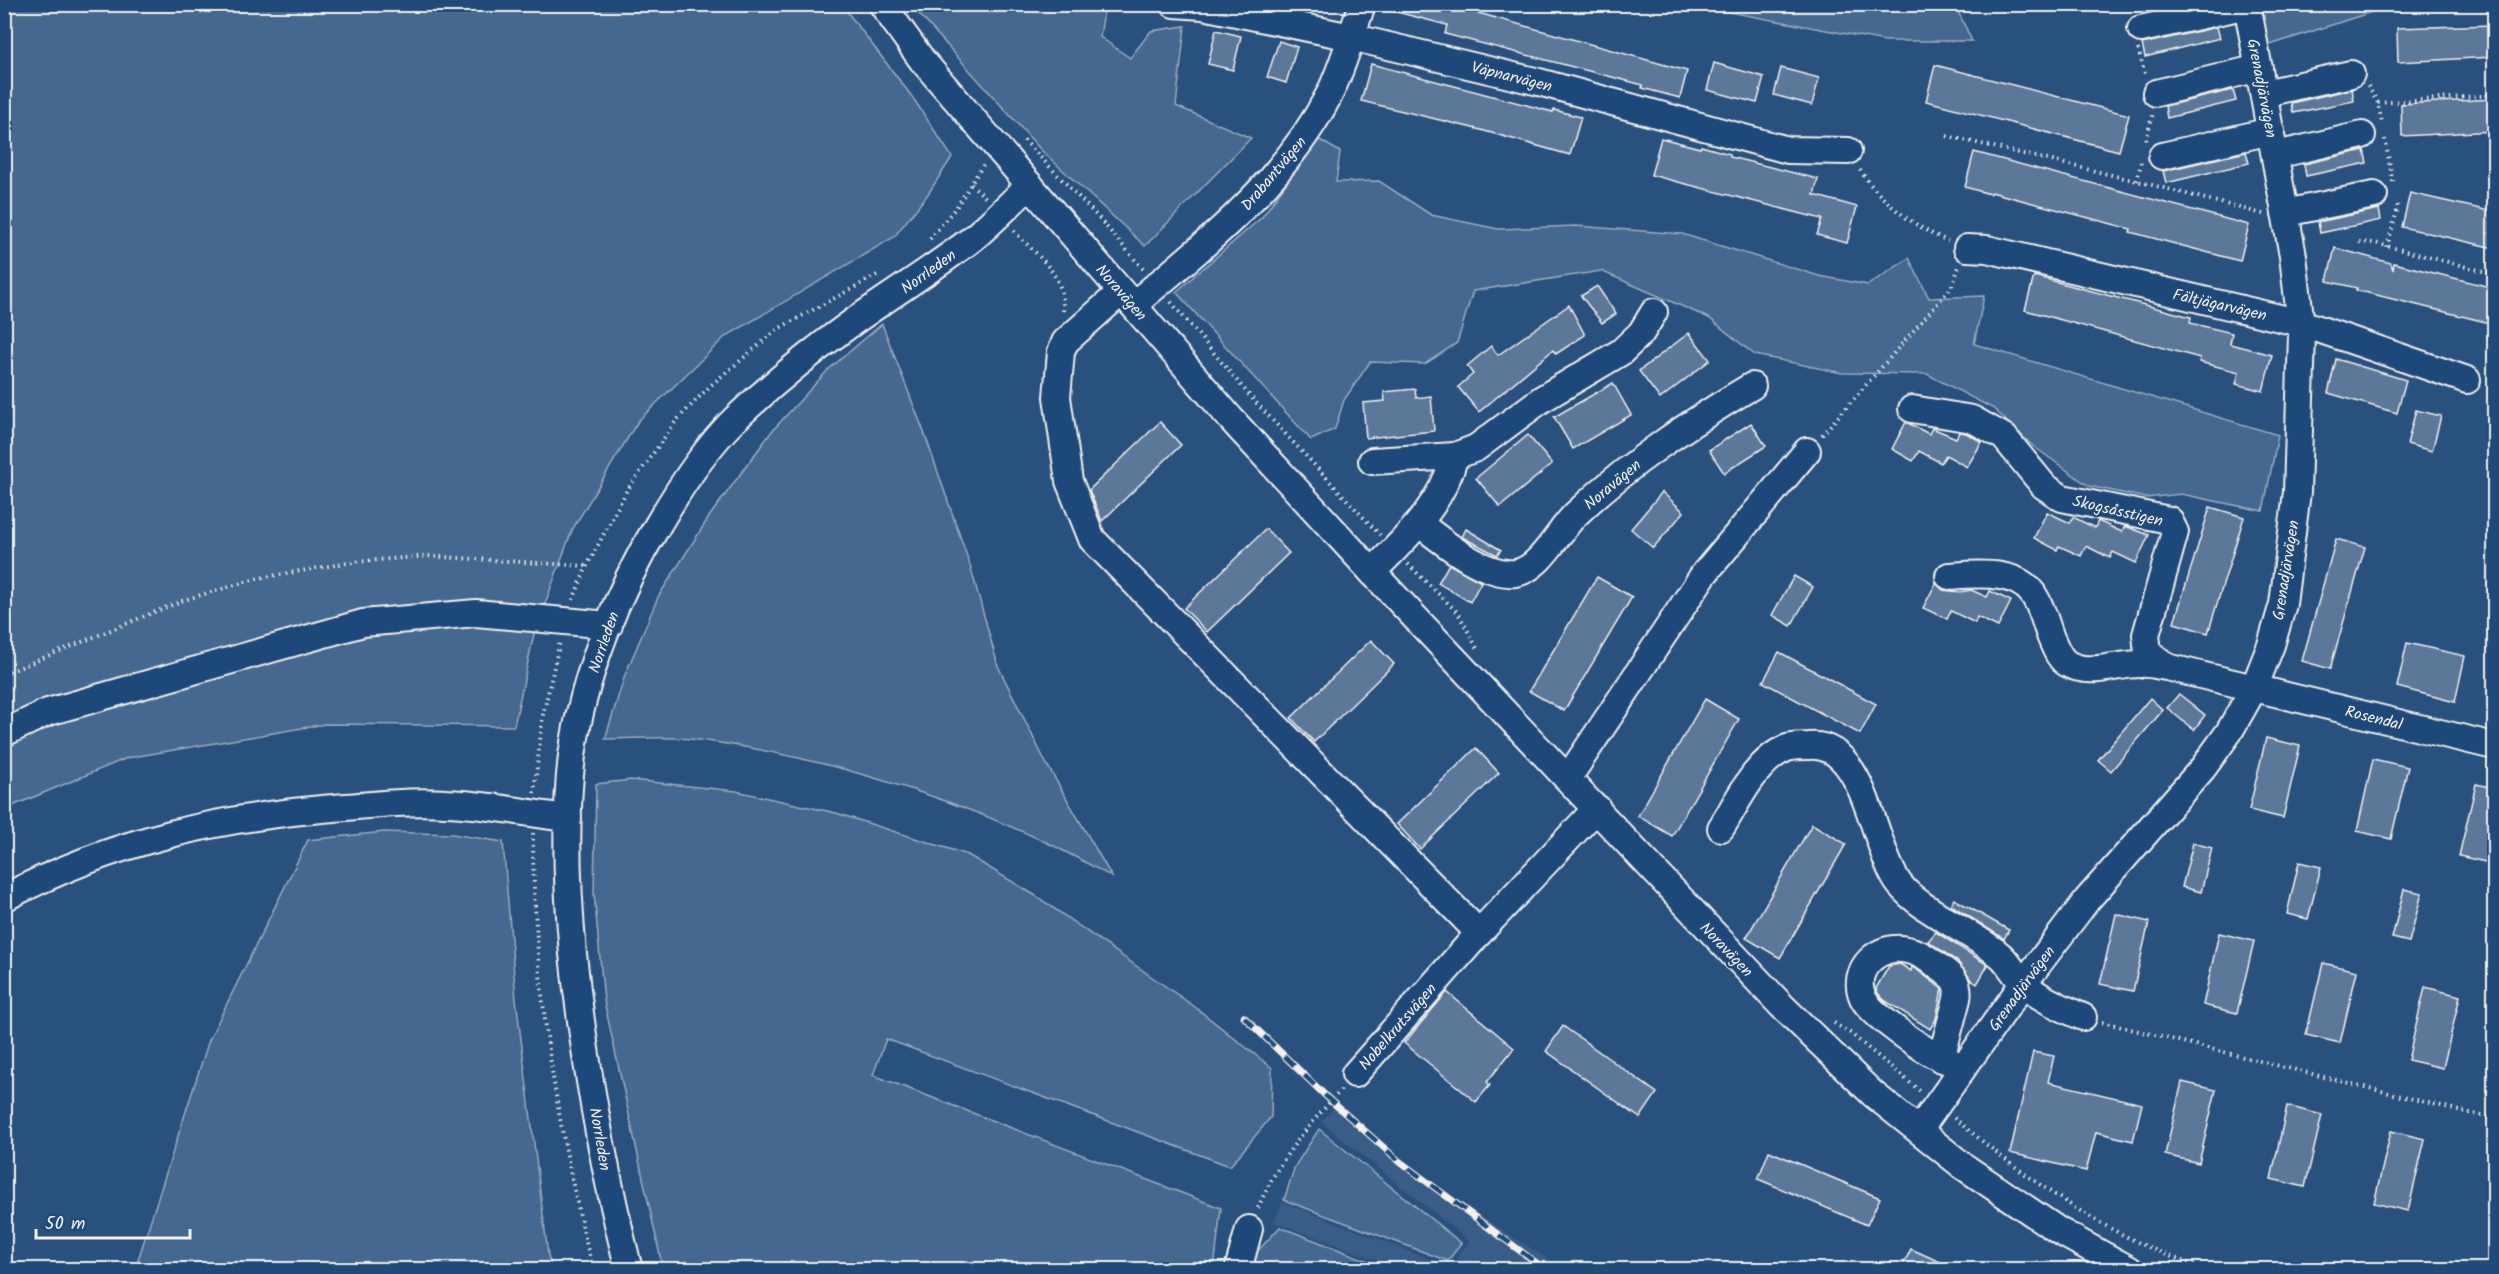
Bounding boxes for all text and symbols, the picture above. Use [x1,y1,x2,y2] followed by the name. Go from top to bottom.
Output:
[2240,36,2283,140] street label: Grenadjärvägen
[1468,55,1555,100] street label: Väpnarvägen
[1235,131,1313,217] street label: Drabantvägen
[896,243,962,301] street label: Norrleden
[1089,259,1153,327] street label: Noravägen
[2170,283,2269,328] street label: Fältjägarvägen
[1579,454,1647,517] street label: Noravägen
[2070,489,2165,534] street label: Skogsåsstigen
[2266,518,2307,622] street label: Grenadjärvägen
[582,608,627,677] street label: Norrleden
[2342,699,2405,738] street label: Rosendal
[1693,917,1759,983] street label: Noravägen
[1982,941,2062,1037] street label: Grenadjärvägen
[1353,978,1443,1076] street label: Nobelkrutsvägen
[582,1106,617,1173] street label: Norrleden
[36,1202,190,1240] scale bar
[45,1210,85,1239] text: 50 m

